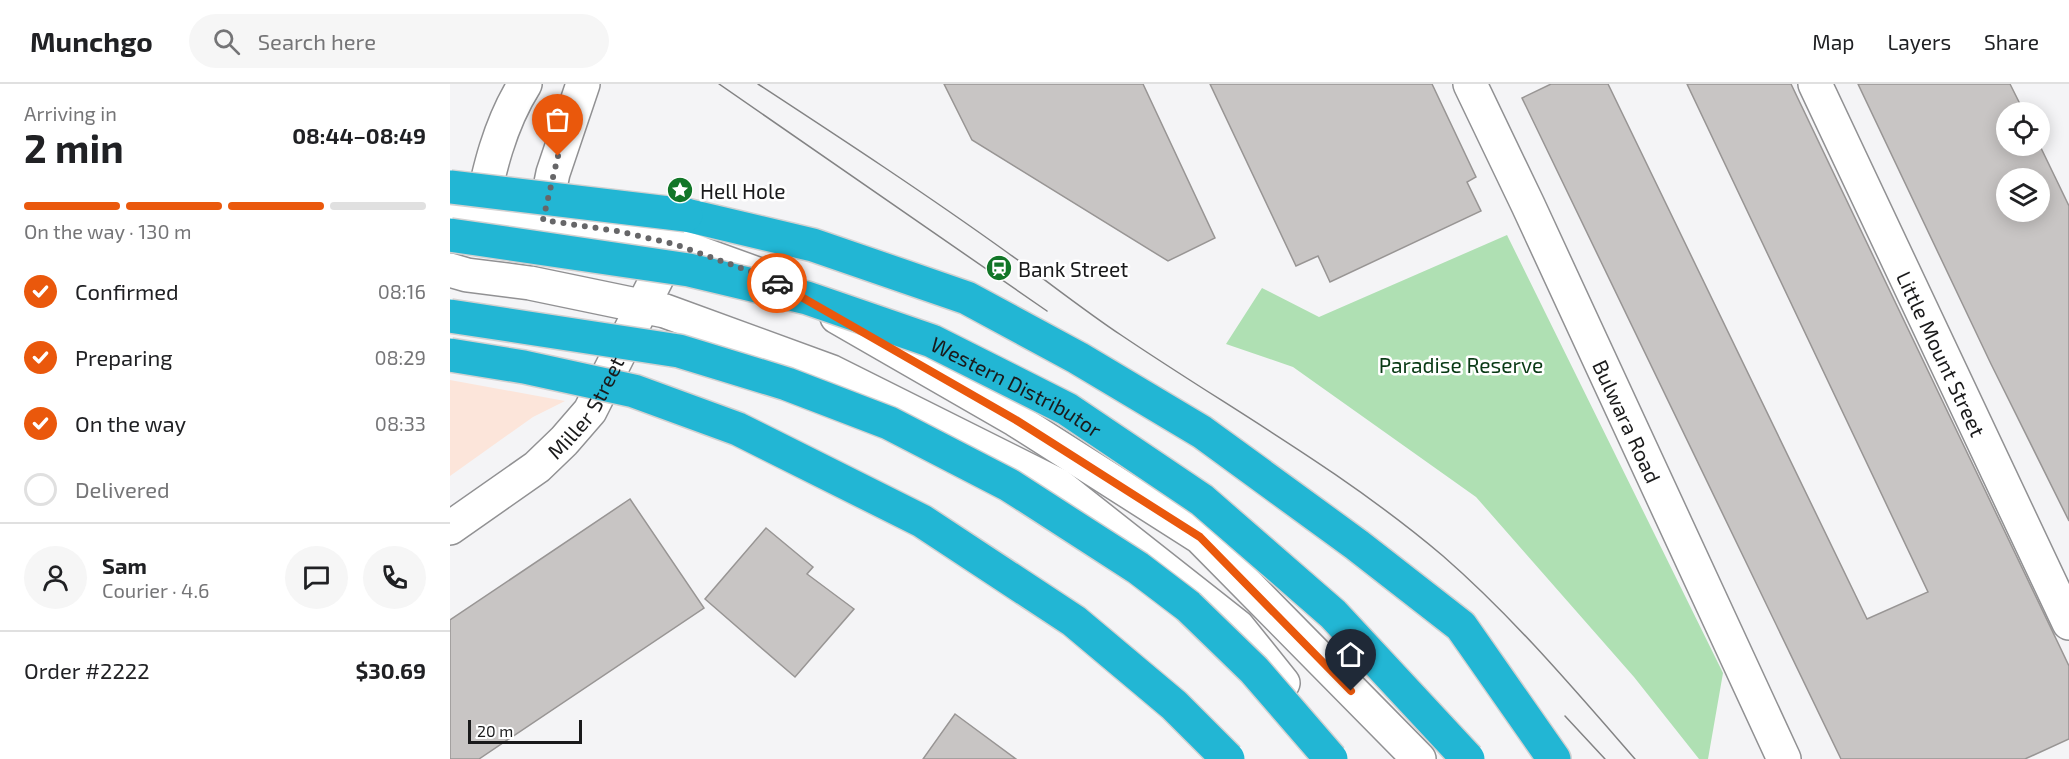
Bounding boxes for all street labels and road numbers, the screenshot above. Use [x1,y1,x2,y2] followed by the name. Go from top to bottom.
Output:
[1892,267,1992,440] street label: Little Mount Street
[927,330,1107,442] street label: Western Distributor
[542,352,628,463] street label: Miller Street
[1589,355,1667,486] street label: Bulwara Road

